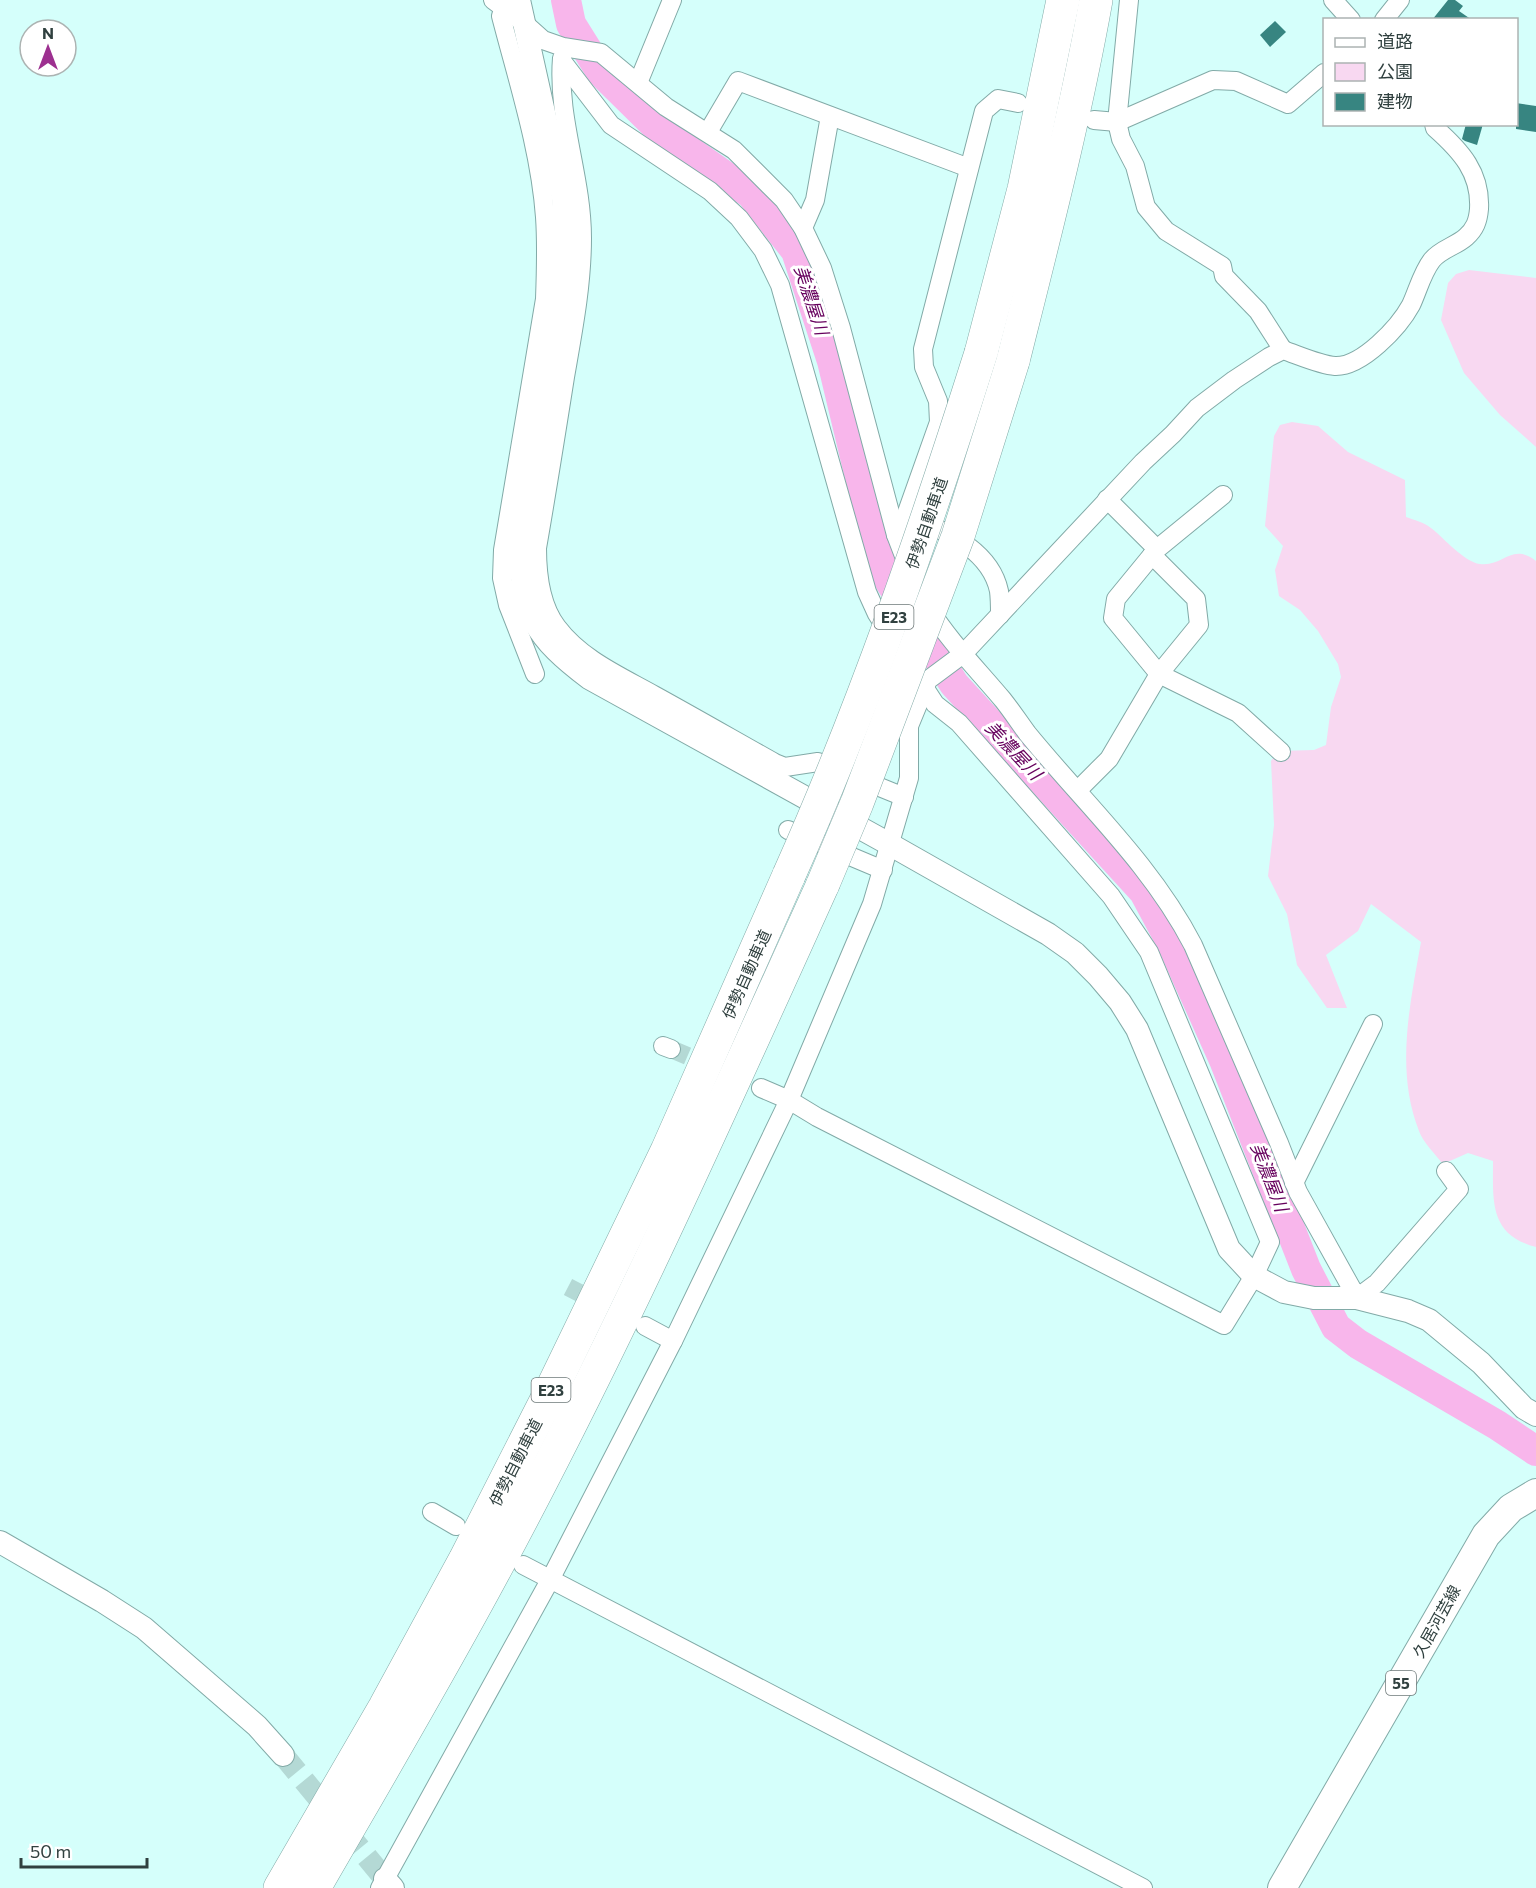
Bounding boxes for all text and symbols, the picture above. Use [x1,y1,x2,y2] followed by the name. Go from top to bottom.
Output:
[18,18,78,78] north arrow
[1323,18,1518,126] legend
[42,23,54,42] text: N
[1377,30,1413,52] text: 道路
[1377,60,1413,82] text: 公園
[1377,90,1413,112] text: 建物
[790,262,834,340] water label: 美濃屋川
[901,475,951,571] street label: 伊勢自動車道
[874,605,914,629] road number: E23
[981,716,1048,785] water label: 美濃屋川
[718,926,774,1022] street label: 伊勢自動車道
[1247,1139,1294,1216] water label: 美濃屋川
[532,1378,570,1402] road number: E23
[485,1415,545,1509] street label: 伊勢自動車道
[1408,1581,1464,1661] street label: 久居河芸線
[1386,1671,1416,1695] road number: 55
[21,1831,147,1869] scale bar
[30,1840,71,1862] text: 50 m

